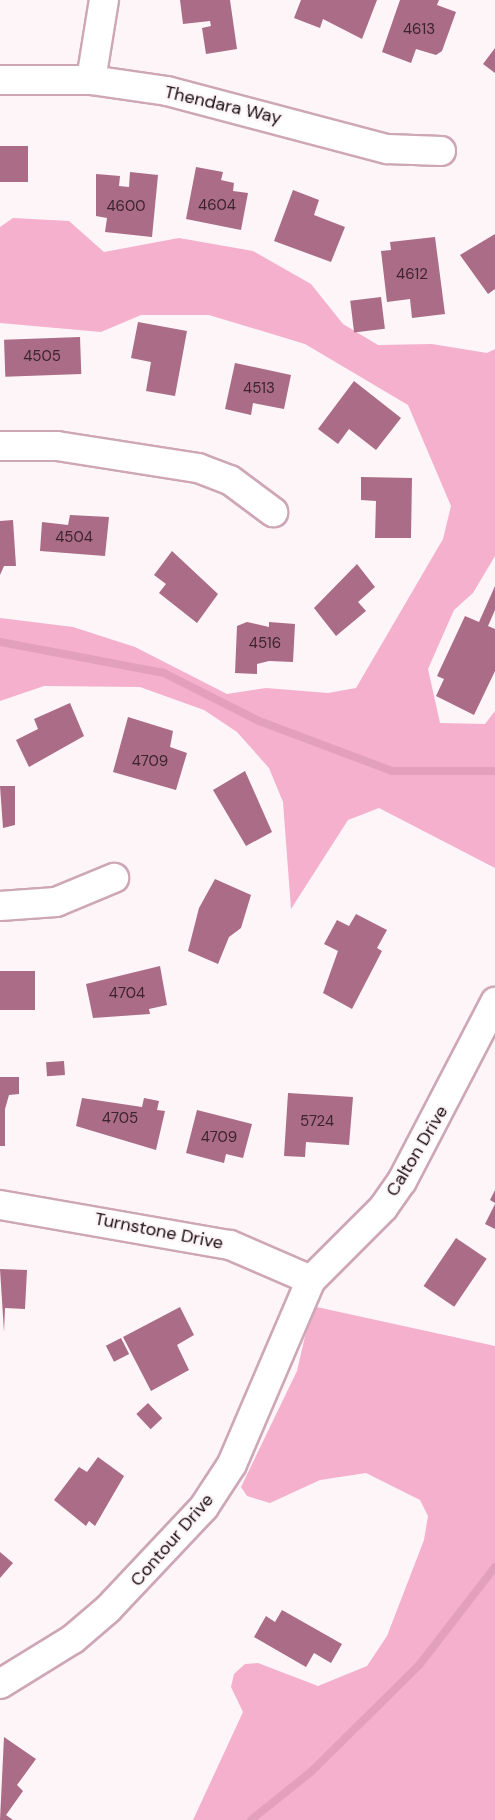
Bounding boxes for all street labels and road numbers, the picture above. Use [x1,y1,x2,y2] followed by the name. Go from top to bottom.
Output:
[162,81,284,129] street label: Thendara Way
[381,1102,453,1200] street label: Calton Drive
[93,1208,225,1254] street label: Turnstone Drive
[126,1489,218,1591] street label: Contour Drive

